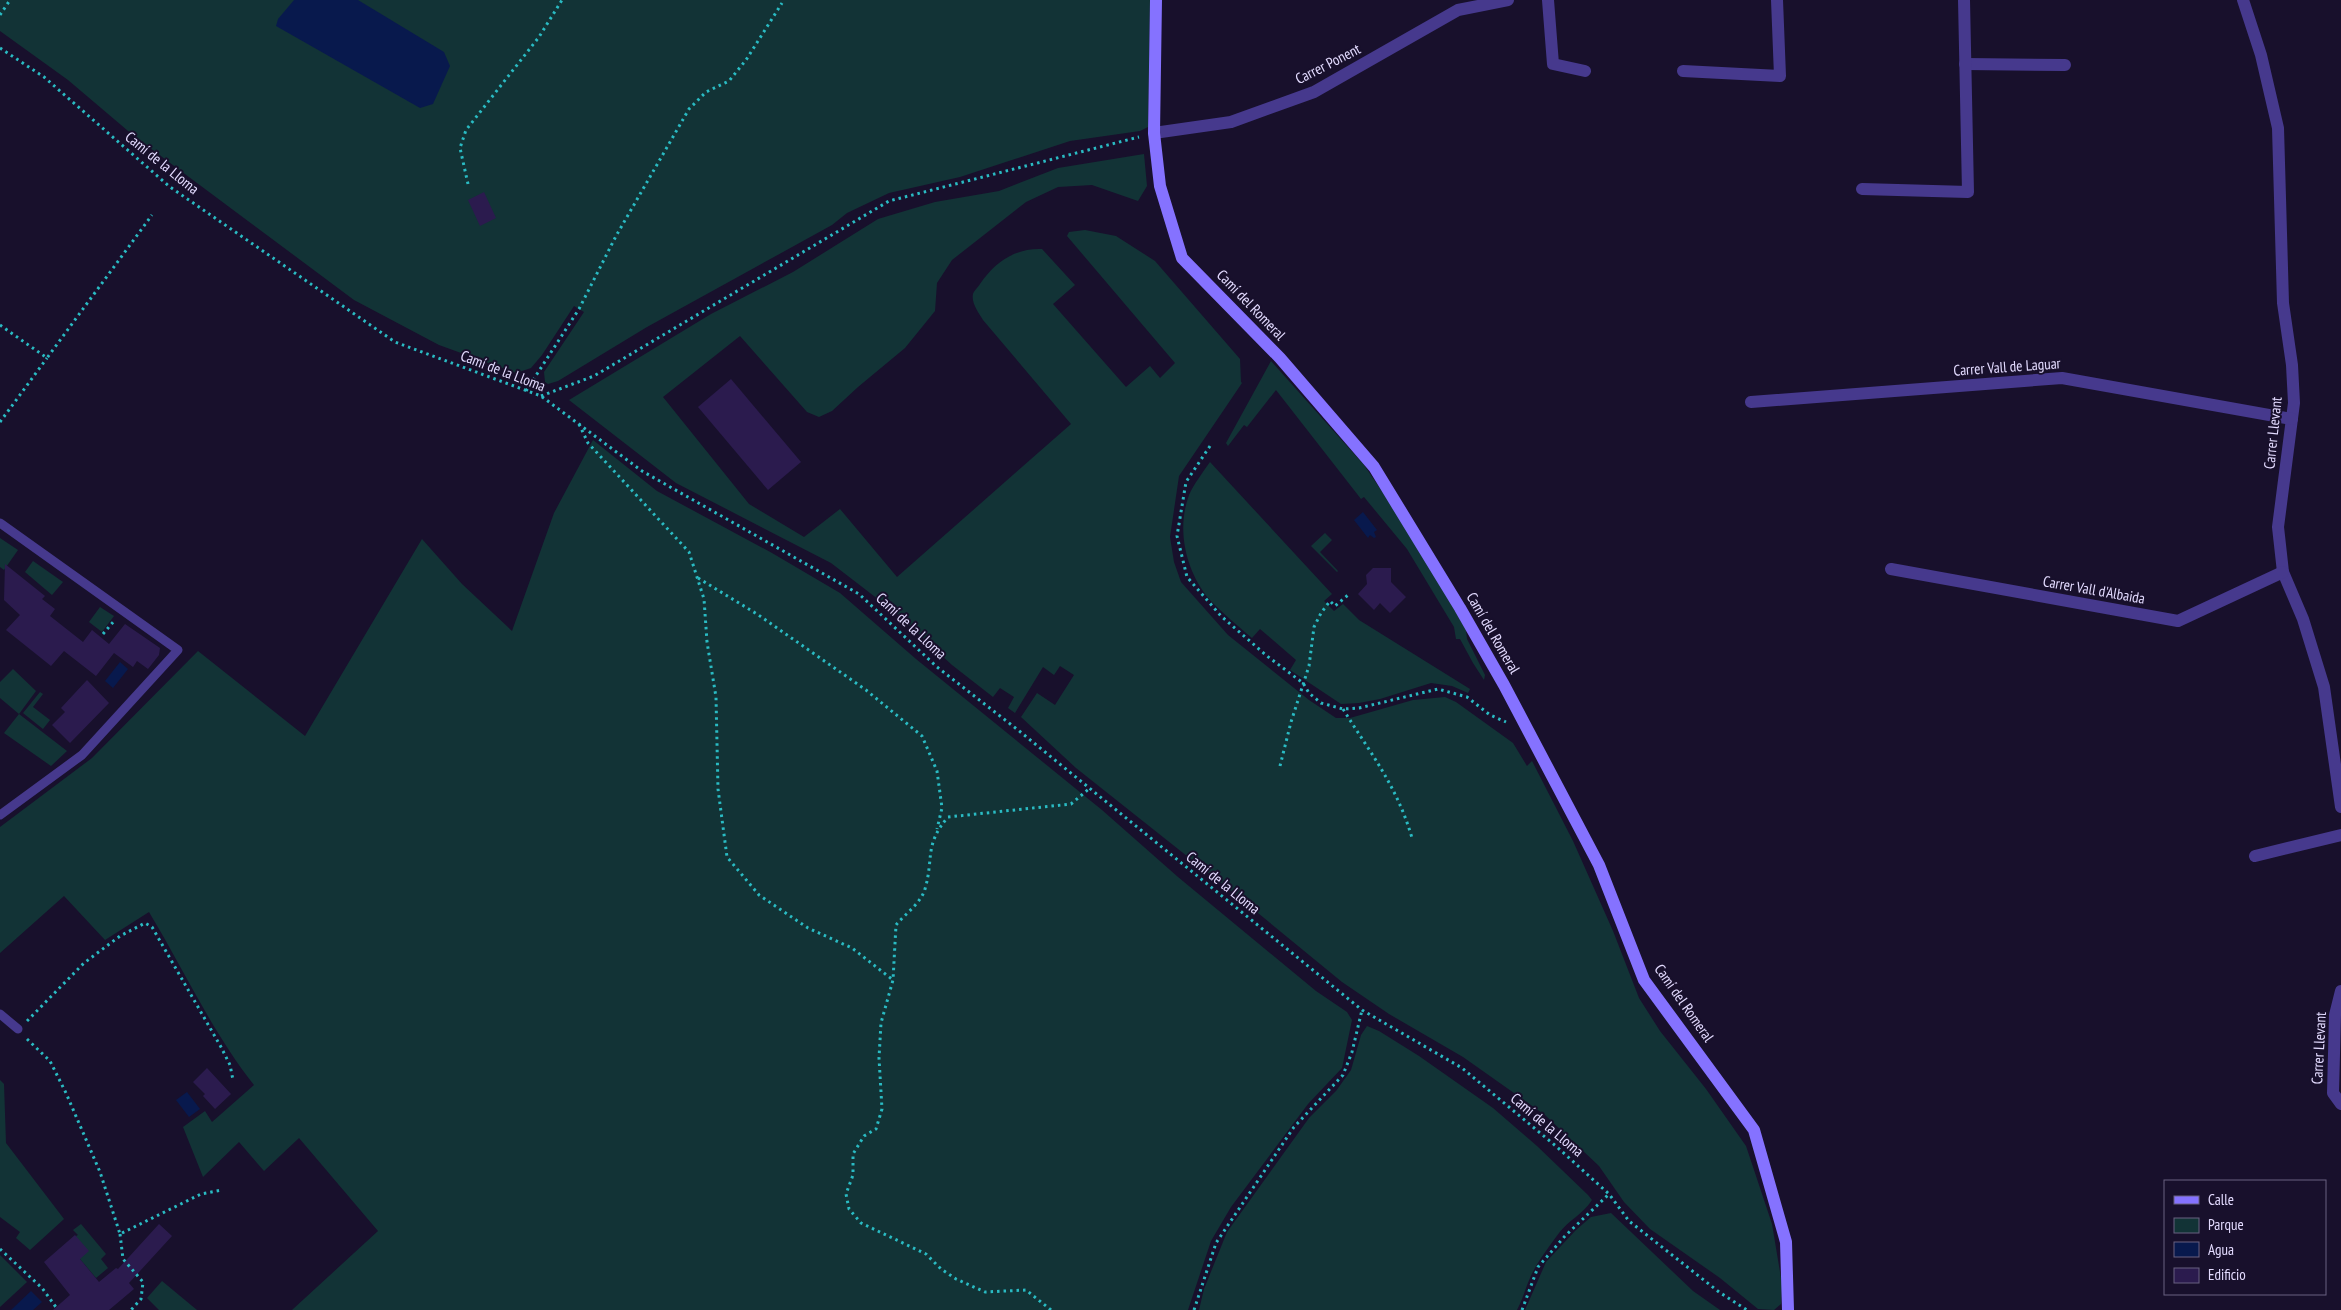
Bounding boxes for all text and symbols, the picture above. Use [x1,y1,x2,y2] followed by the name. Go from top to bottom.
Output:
[1292,39,1364,88] street label: Carrer Ponent
[122,127,203,198] street label: Camí de la Lloma
[1213,265,1290,344] street label: Camí del Romeral
[458,346,548,395] street label: Camí de la Lloma
[1953,353,2062,380] street label: Carrer Vall de Laguar
[2259,396,2286,470] street label: Carrer Llevant
[2042,571,2147,608] street label: Carrer Vall d'Albaida
[872,588,951,663] street label: Camí de la Lloma
[1462,589,1525,677] street label: Camí del Romeral
[1183,847,1264,918] street label: Camí de la Lloma
[1651,960,1719,1046] street label: Camí del Romeral
[2307,1011,2330,1085] street label: Carrer Llevant
[1507,1089,1588,1161] street label: Camí de la Lloma
[2164,1180,2326,1295] legend
[2208,1190,2234,1209] text: Calle
[2208,1215,2244,1234] text: Parque
[2208,1240,2234,1259] text: Agua
[2208,1265,2246,1284] text: Edificio

